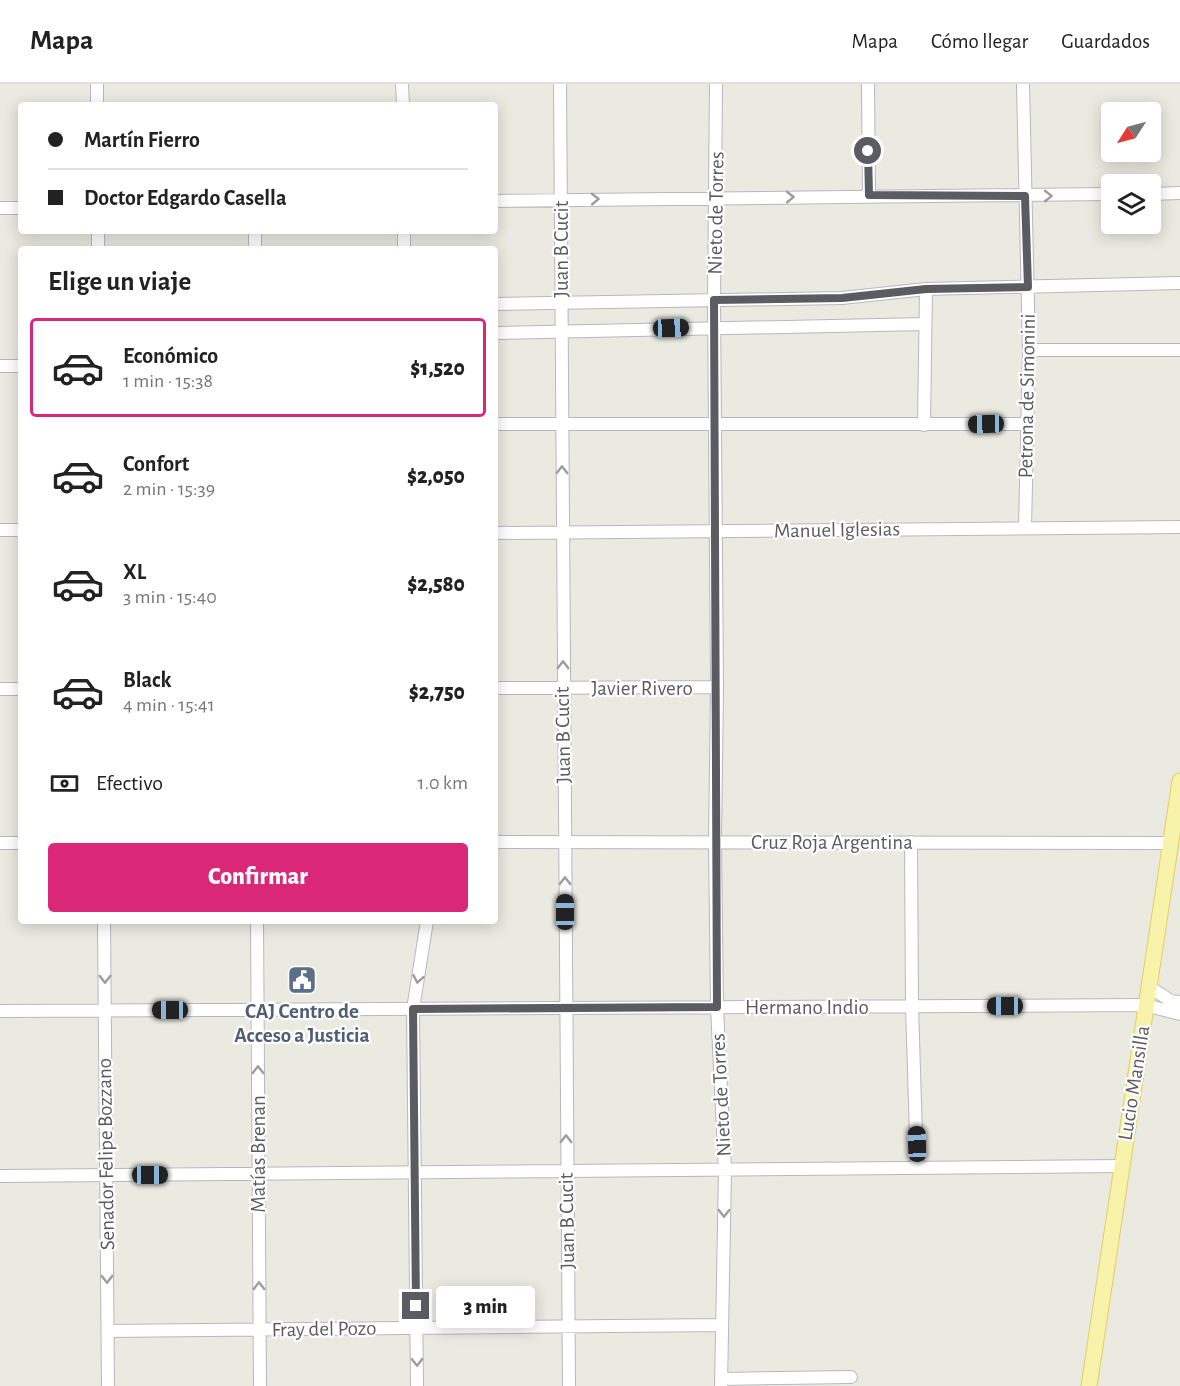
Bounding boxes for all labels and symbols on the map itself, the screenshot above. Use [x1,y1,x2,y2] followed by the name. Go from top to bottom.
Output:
[1101,102,1161,162] north arrow
[854,137,881,164] route start
[704,151,728,275] street label: Nieto de Torres
[1044,189,1053,202] one-way arrow
[786,191,795,203] one-way arrow
[591,193,600,206] one-way arrow
[551,200,572,297] street label: Juan B Cucit
[1015,313,1039,479] street label: Petrona de Simonini
[653,318,689,338] car
[968,415,1004,433] car
[556,465,568,474] one-way arrow
[774,518,900,542] street label: Manuel Iglesias
[556,660,569,669] one-way arrow
[591,678,693,699] street label: Javier Rivero
[552,686,574,784] street label: Juan B Cucit
[751,832,913,853] street label: Cruz Roja Argentina
[559,876,571,885] one-way arrow
[556,894,574,930] car
[286,964,318,996] public building icon: CAJ Centro de Acceso a Justicia
[412,973,425,983] one-way arrow
[99,975,111,984] one-way arrow
[745,997,869,1018] street label: Hermano Indio
[987,997,1023,1015] car
[152,1001,188,1019] car
[234,1001,370,1046] place label: CAJ Centro de Acceso a Justicia
[1115,1024,1153,1142] street label: Lucio Mansilla
[707,1033,735,1157] street label: Nieto de Torres
[94,1058,118,1250] street label: Senador Felipe Bozzano
[252,1065,264,1074] one-way arrow
[248,1095,269,1213] street label: Matías Brenan
[907,1126,927,1162] car
[560,1134,572,1143] one-way arrow
[132,1166,168,1184] car
[556,1172,578,1270] street label: Juan B Cucit
[717,1209,730,1218] one-way arrow
[101,1275,113,1284] one-way arrow
[253,1281,265,1290] one-way arrow
[437,1285,536,1327] callout: 3 min
[402,1292,429,1319] route end
[271,1318,377,1340] street label: Fray del Pozo
[410,1358,423,1367] one-way arrow

